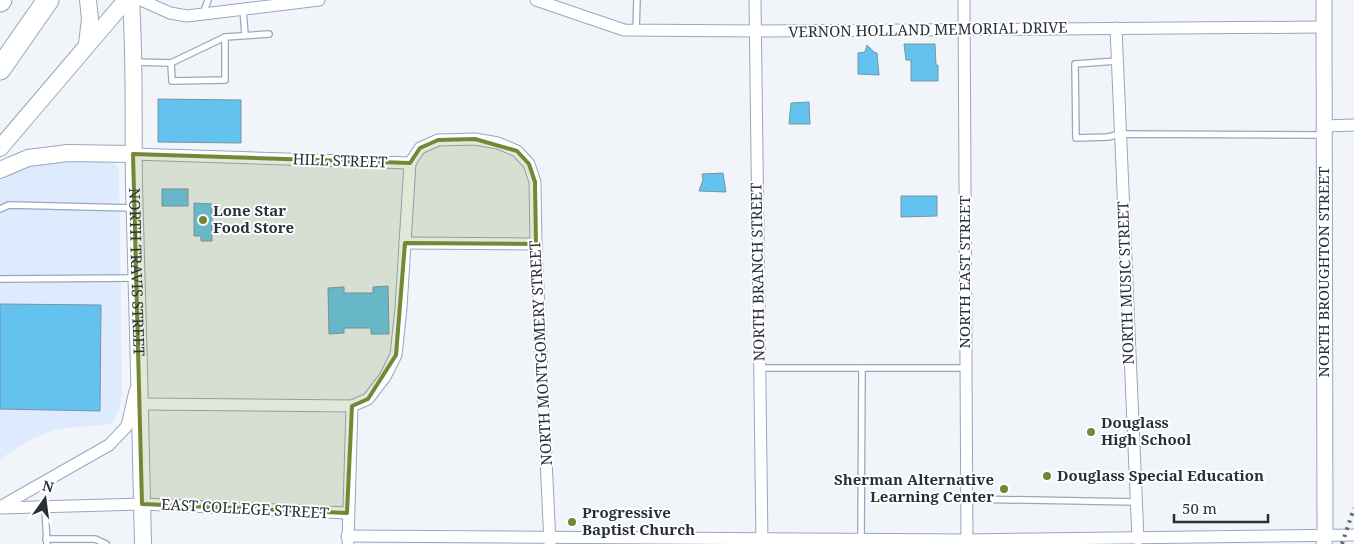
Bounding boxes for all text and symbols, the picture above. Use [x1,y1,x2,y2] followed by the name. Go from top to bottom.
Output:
[788,17,1068,41] street label: VERNON HOLLAND MEMORIAL DRIVE
[292,148,388,172] street label: HILL STREET
[1313,166,1333,378] street label: NORTH BROUGHTON STREET
[745,183,769,361] street label: NORTH BRANCH STREET
[125,188,150,356] street label: NORTH TRAVIS STREET
[954,196,974,348] street label: NORTH EAST STREET
[213,200,294,237] place label: Lone Star Food Store
[1112,201,1138,365] street label: NORTH MUSIC STREET
[197,214,209,226] marker: Lone Star Food Store
[524,240,556,466] street label: NORTH MONTGOMERY STREET
[1101,412,1192,449] place label: Douglass High School
[1085,426,1097,438] marker: Douglass High School
[1057,465,1264,485] place label: Douglass Special Education
[834,469,994,506] place label: Sherman Alternative Learning Center
[1041,470,1053,482] marker: Douglass Special Education
[20,474,70,524] north arrow
[41,475,56,496] text: N
[998,483,1010,495] marker: Sherman Alternative Learning Center
[1174,492,1268,524] scale bar
[161,494,329,522] street label: EAST COLLEGE STREET
[1182,498,1217,518] text: 50 m
[582,502,695,539] place label: Progressive Baptist Church
[566,516,578,528] marker: Progressive Baptist Church

